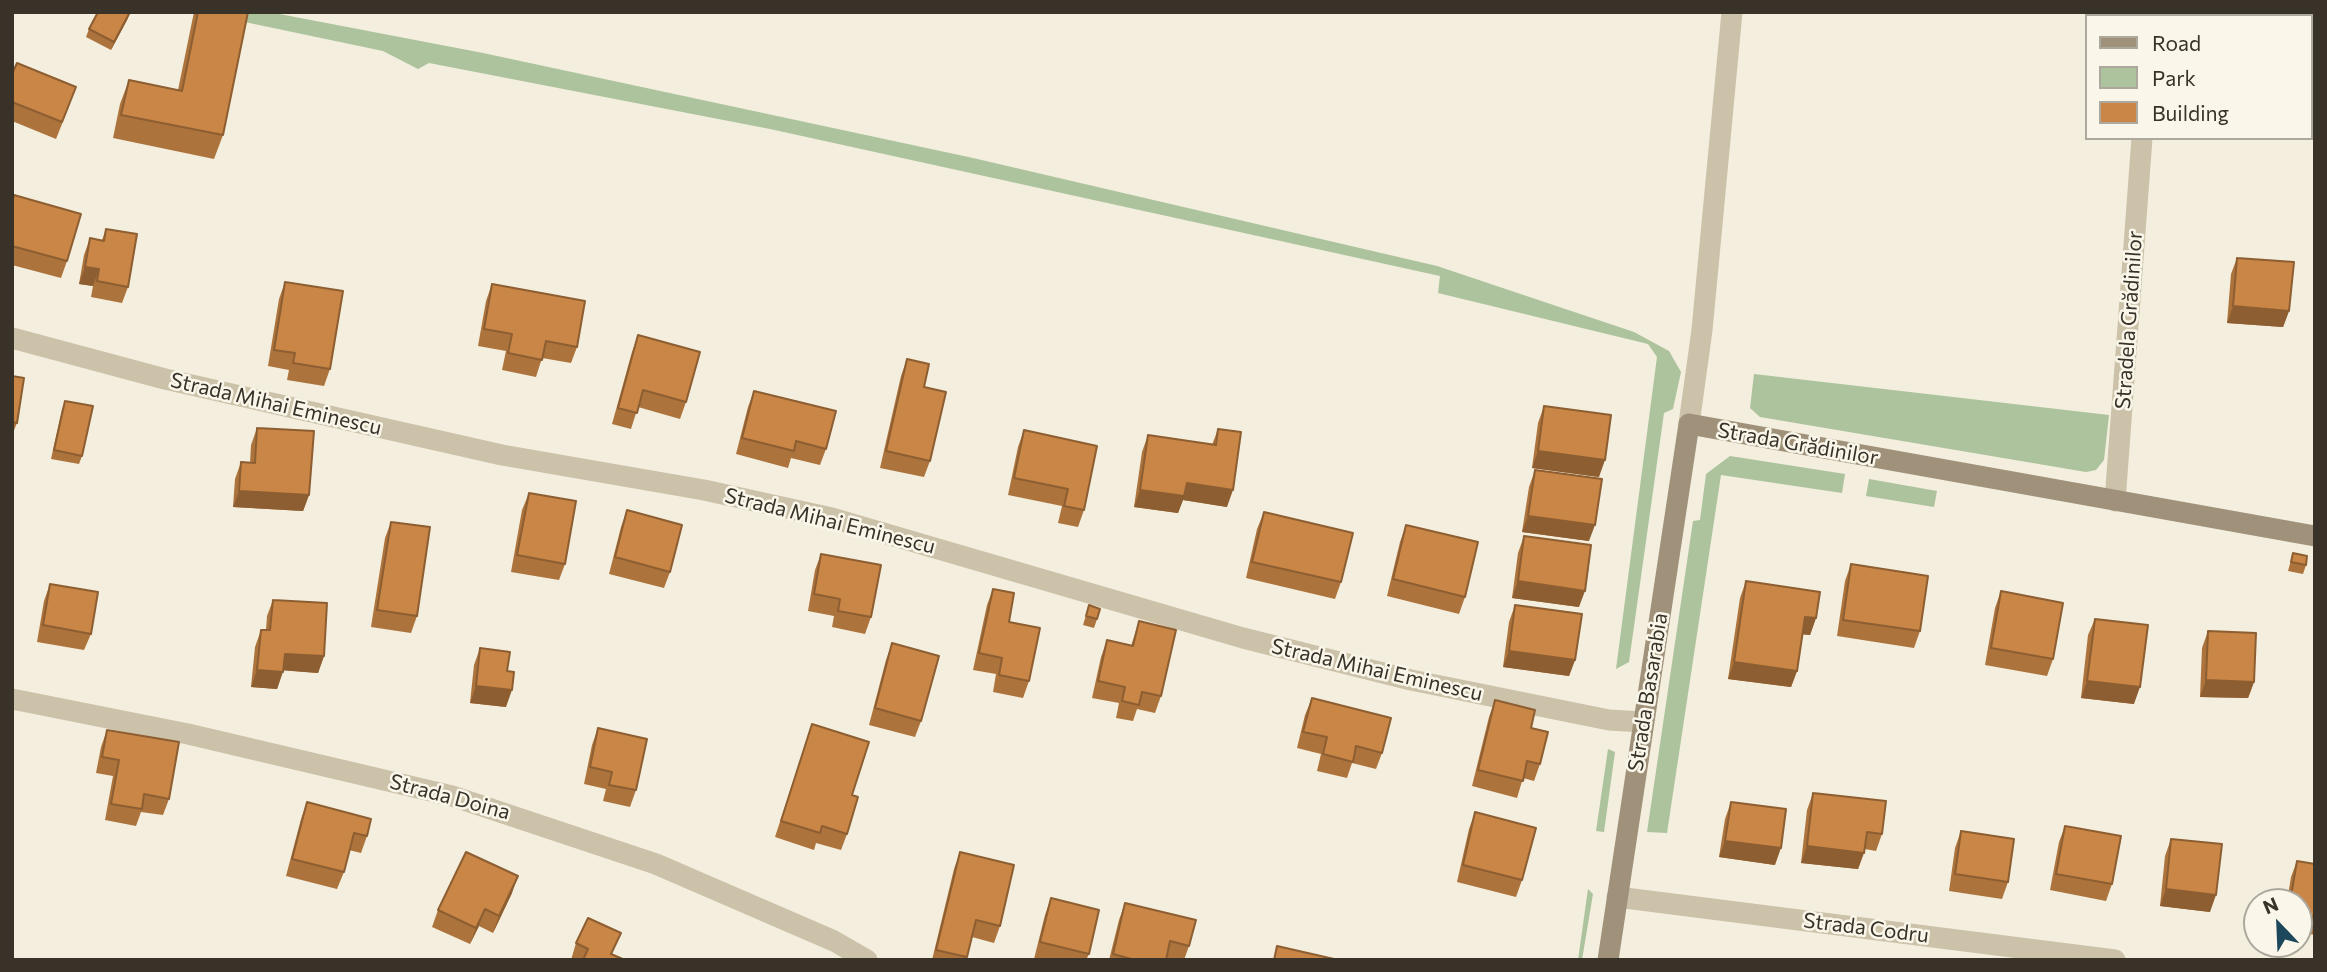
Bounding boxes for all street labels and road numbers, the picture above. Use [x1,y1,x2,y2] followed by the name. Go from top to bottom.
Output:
[2110,230,2148,410] street label: Stradela Grădinilor
[168,367,384,441] street label: Strada Mihai Eminescu
[1716,417,1880,471] street label: Strada Grădinilor
[722,483,938,559] street label: Strada Mihai Eminescu
[1623,611,1673,773] street label: Strada Basarabia
[1269,633,1485,707] street label: Strada Mihai Eminescu
[387,769,513,825] street label: Strada Doina
[1802,908,1930,948] street label: Strada Codru

